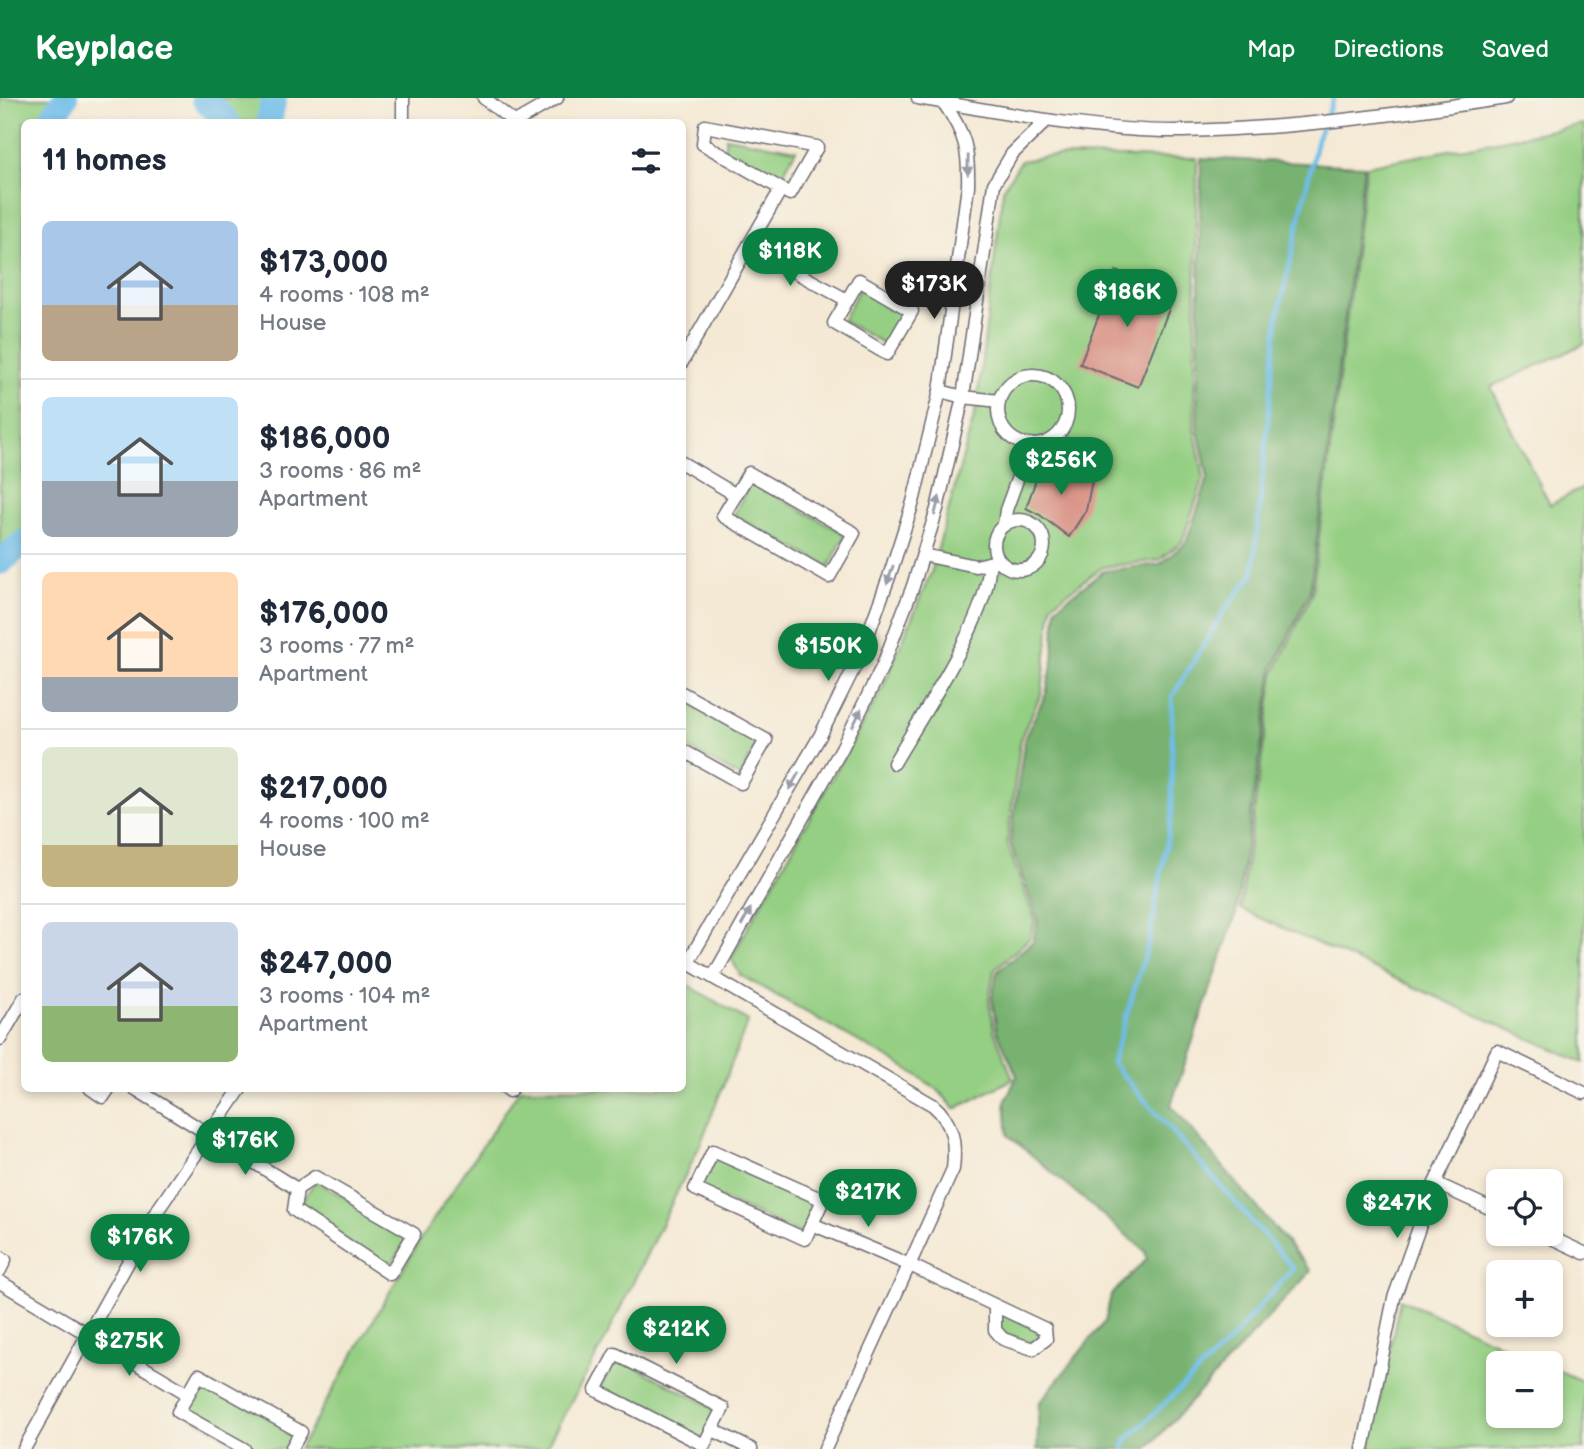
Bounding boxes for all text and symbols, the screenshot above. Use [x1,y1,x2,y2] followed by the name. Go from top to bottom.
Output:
[35,29,173,69] text: Keyplace
[1247,35,1295,64] text: Map
[1333,35,1444,64] text: Directions
[1482,35,1549,64] text: Saved
[627,142,665,180] icon: filters
[42,143,166,179] text: 11 homes
[962,154,974,176] one-way arrow
[741,228,839,288] pin: $118K
[758,237,822,265] text: $118K
[259,245,388,281] text: $173,000
[98,249,182,333] icon: home
[885,262,983,321] pin: $173K
[901,270,967,298] text: $173K
[1078,270,1176,329] pin: $186K
[1093,278,1161,306] text: $186K
[259,281,430,309] text: 4 rooms · 108 m²
[259,309,326,337] text: House
[259,421,390,457] text: $186,000
[98,425,182,509] icon: home
[1012,438,1110,497] pin: $256K
[1025,446,1097,474] text: $256K
[259,457,421,485] text: 3 rooms · 86 m²
[259,485,368,513] text: Apartment
[932,495,943,517] one-way arrow
[884,564,895,585] one-way arrow
[259,596,389,632] text: $176,000
[98,600,182,684] icon: home
[779,624,877,683] pin: $150K
[259,632,415,660] text: 3 rooms · 77 m²
[794,632,862,660] text: $150K
[259,660,368,688] text: Apartment
[851,708,862,728] one-way arrow
[259,771,388,807] text: $217,000
[788,771,800,790] one-way arrow
[98,775,182,859] icon: home
[259,807,430,835] text: 4 rooms · 100 m²
[259,835,326,863] text: House
[740,908,752,927] one-way arrow
[259,946,393,982] text: $247,000
[98,950,182,1034] icon: home
[259,982,430,1010] text: 3 rooms · 104 m²
[259,1010,368,1038] text: Apartment
[196,1118,294,1177] pin: $176K
[212,1126,278,1154] text: $176K
[1486,1169,1563,1428] map controls
[1486,1169,1563,1246] button: locate
[819,1170,917,1229] pin: $217K
[835,1178,901,1206] text: $217K
[1348,1180,1446,1240] pin: $247K
[1362,1189,1432,1217] text: $247K
[91,1214,189,1274] pin: $176K
[107,1223,173,1251] text: $176K
[1486,1260,1563,1337] button: +
[627,1306,725,1366] pin: $212K
[642,1315,710,1343] text: $212K
[80,1318,178,1378] pin: $275K
[94,1327,164,1355] text: $275K
[1486,1351,1563,1428] button: −

